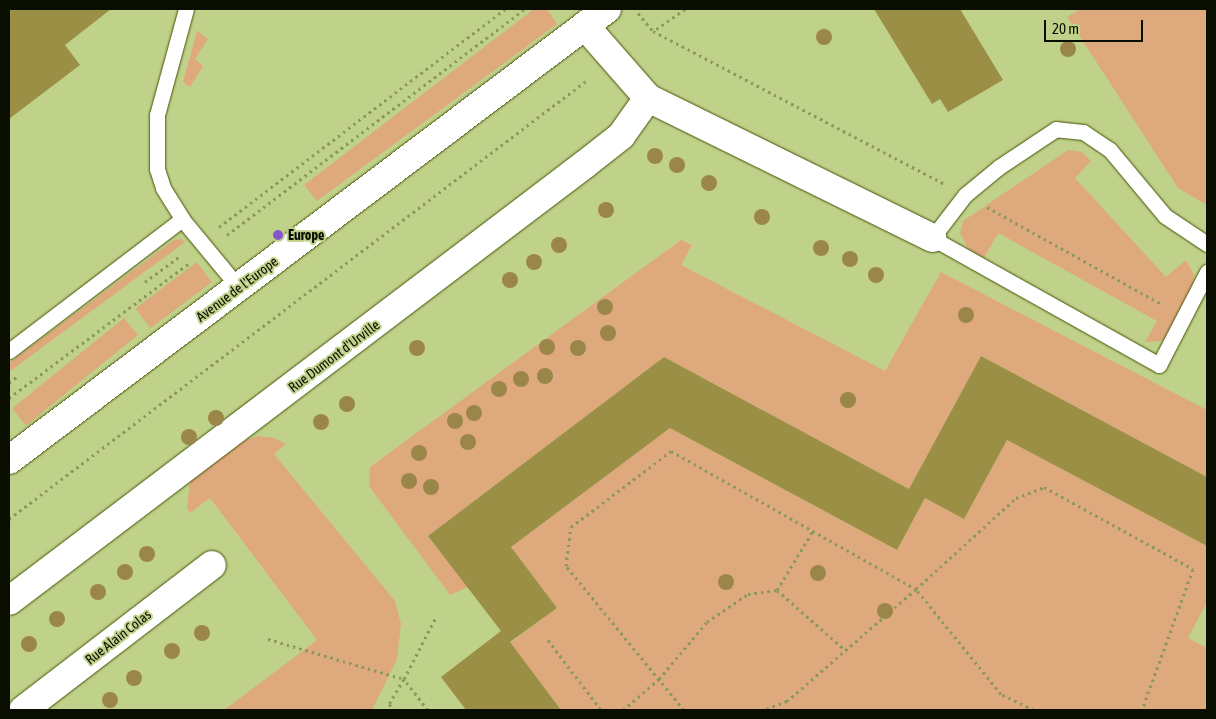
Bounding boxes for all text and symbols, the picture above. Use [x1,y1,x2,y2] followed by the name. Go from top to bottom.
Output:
[1046,10,1145,42] scale bar
[1052,20,1079,37] text: 20 m
[288,227,324,243] place label: Europe
[272,229,284,241] marker: Europe
[193,253,281,325] street label: Avenue de l'Europe
[285,316,383,396] street label: Rue Dumont d'Urville
[82,606,154,668] street label: Rue Alain Colas

